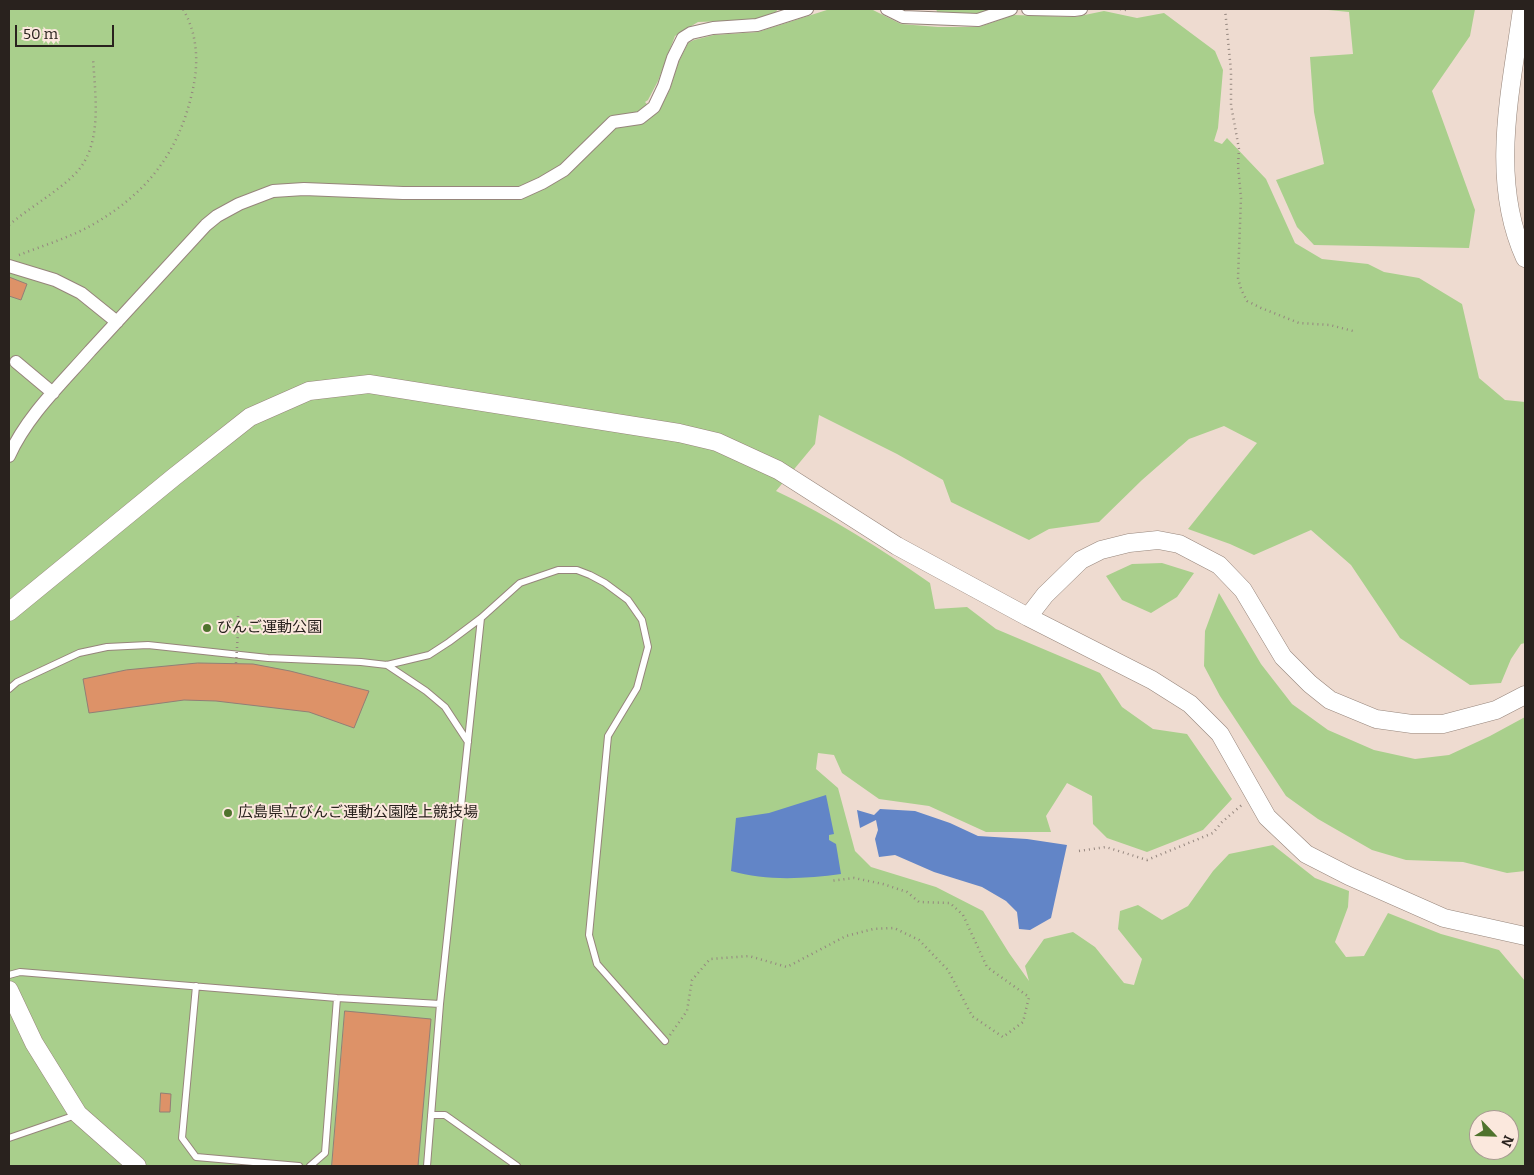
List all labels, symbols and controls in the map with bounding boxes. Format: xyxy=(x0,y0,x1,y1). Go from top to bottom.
scale bar xyxy=(18,15,116,47)
text: 50 m xyxy=(23,25,58,43)
place label: びんご運動公園 xyxy=(217,619,322,637)
marker: びんご運動公園 xyxy=(201,622,213,634)
place label: 広島県立びんご運動公園陸上競技場 xyxy=(238,804,478,822)
marker: 広島県立びんご運動公園陸上競技場 xyxy=(222,807,234,819)
north arrow xyxy=(1469,1110,1519,1160)
text: N xyxy=(1497,1133,1517,1149)

